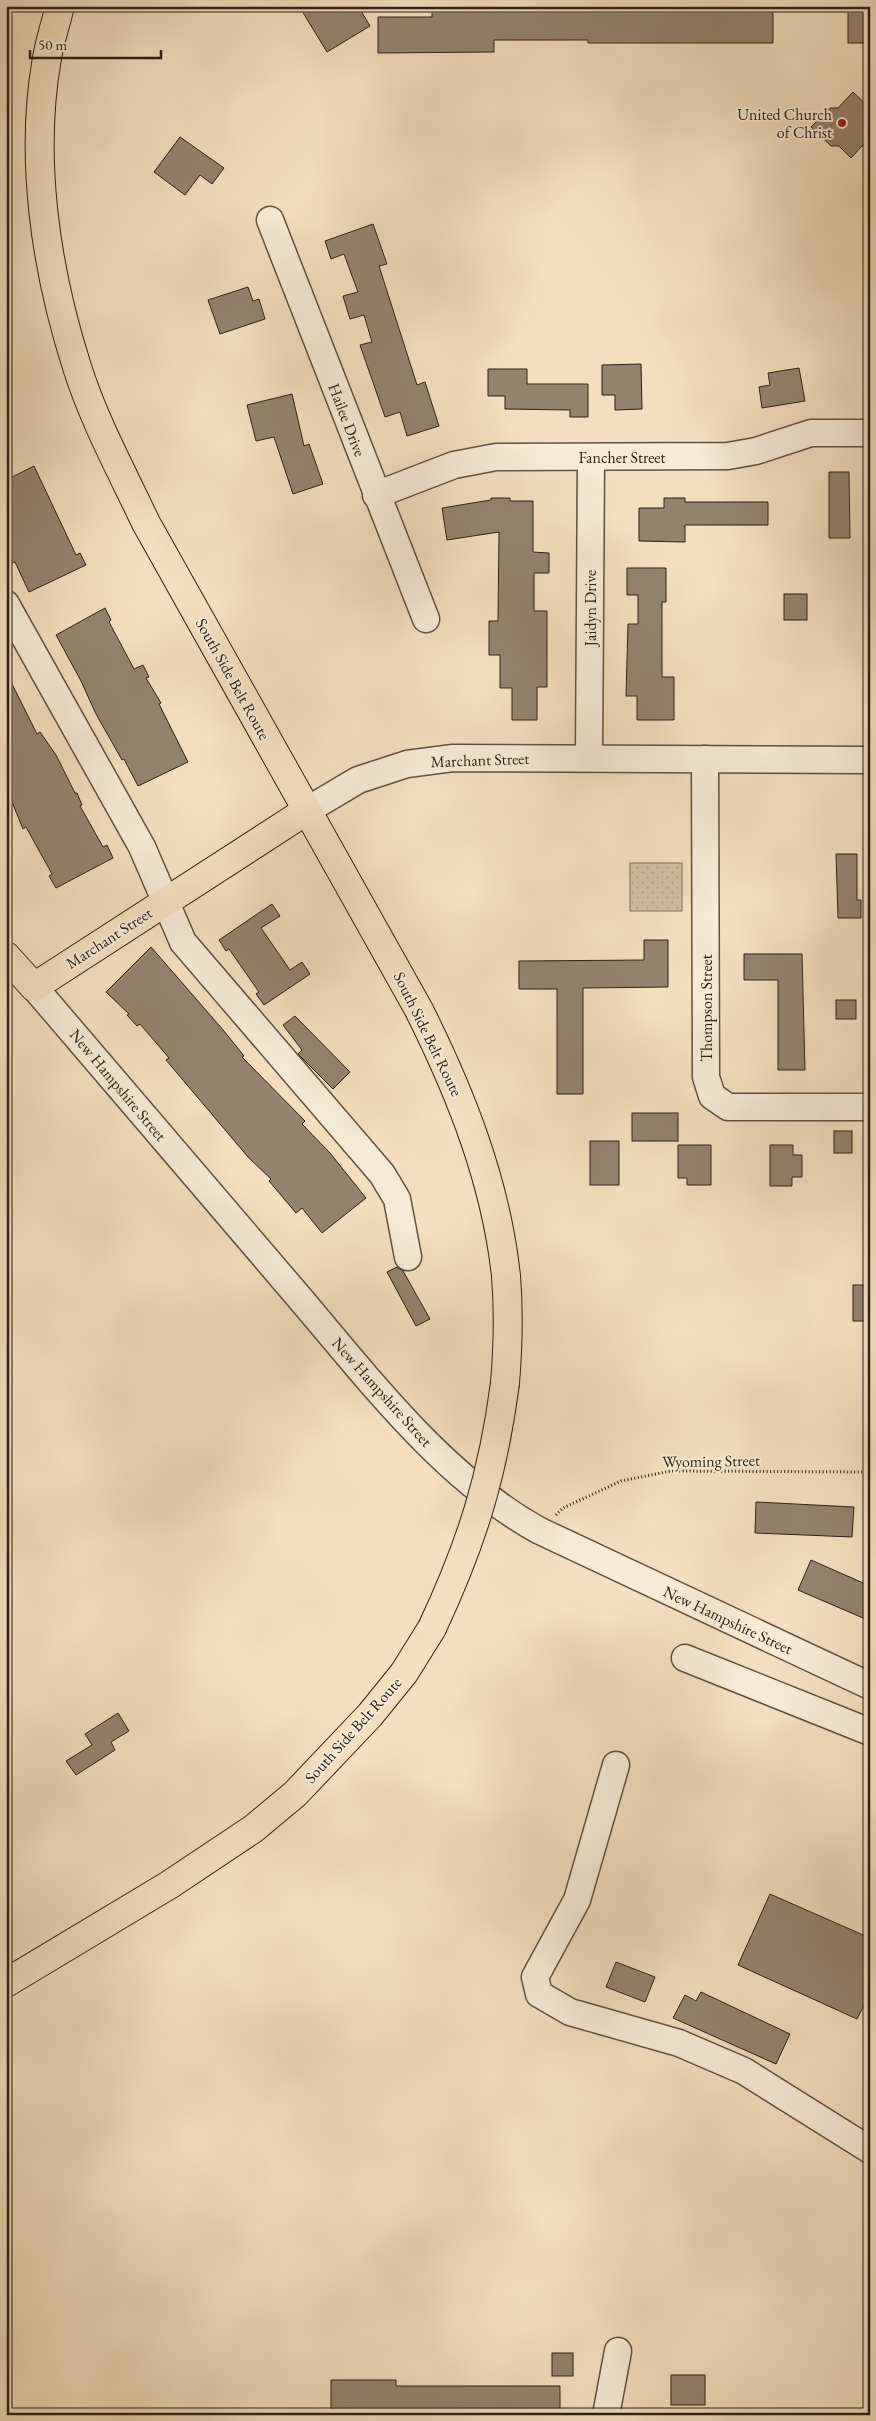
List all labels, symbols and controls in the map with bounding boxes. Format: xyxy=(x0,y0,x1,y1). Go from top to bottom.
scale bar xyxy=(30,28,161,60)
text: 50 m xyxy=(38,35,67,54)
place label: United Church of Christ xyxy=(737,104,832,143)
marker: United Church of Christ xyxy=(836,117,848,129)
street label: Hailee Drive xyxy=(323,380,371,460)
street label: Fancher Street xyxy=(578,447,666,468)
street label: Jaidyn Drive xyxy=(580,570,601,648)
street label: South Side Belt Route xyxy=(191,614,275,744)
street label: Marchant Street xyxy=(430,748,530,772)
street label: Marchant Street xyxy=(62,902,156,974)
street label: Thompson Street xyxy=(696,954,717,1062)
street label: South Side Belt Route xyxy=(389,968,467,1100)
street label: New Hampshire Street xyxy=(65,1024,171,1146)
street label: New Hampshire Street xyxy=(327,1333,437,1451)
street label: Wyoming Street xyxy=(662,1450,760,1472)
street label: New Hampshire Street xyxy=(660,1581,796,1659)
street label: South Side Belt Route xyxy=(300,1672,406,1788)

